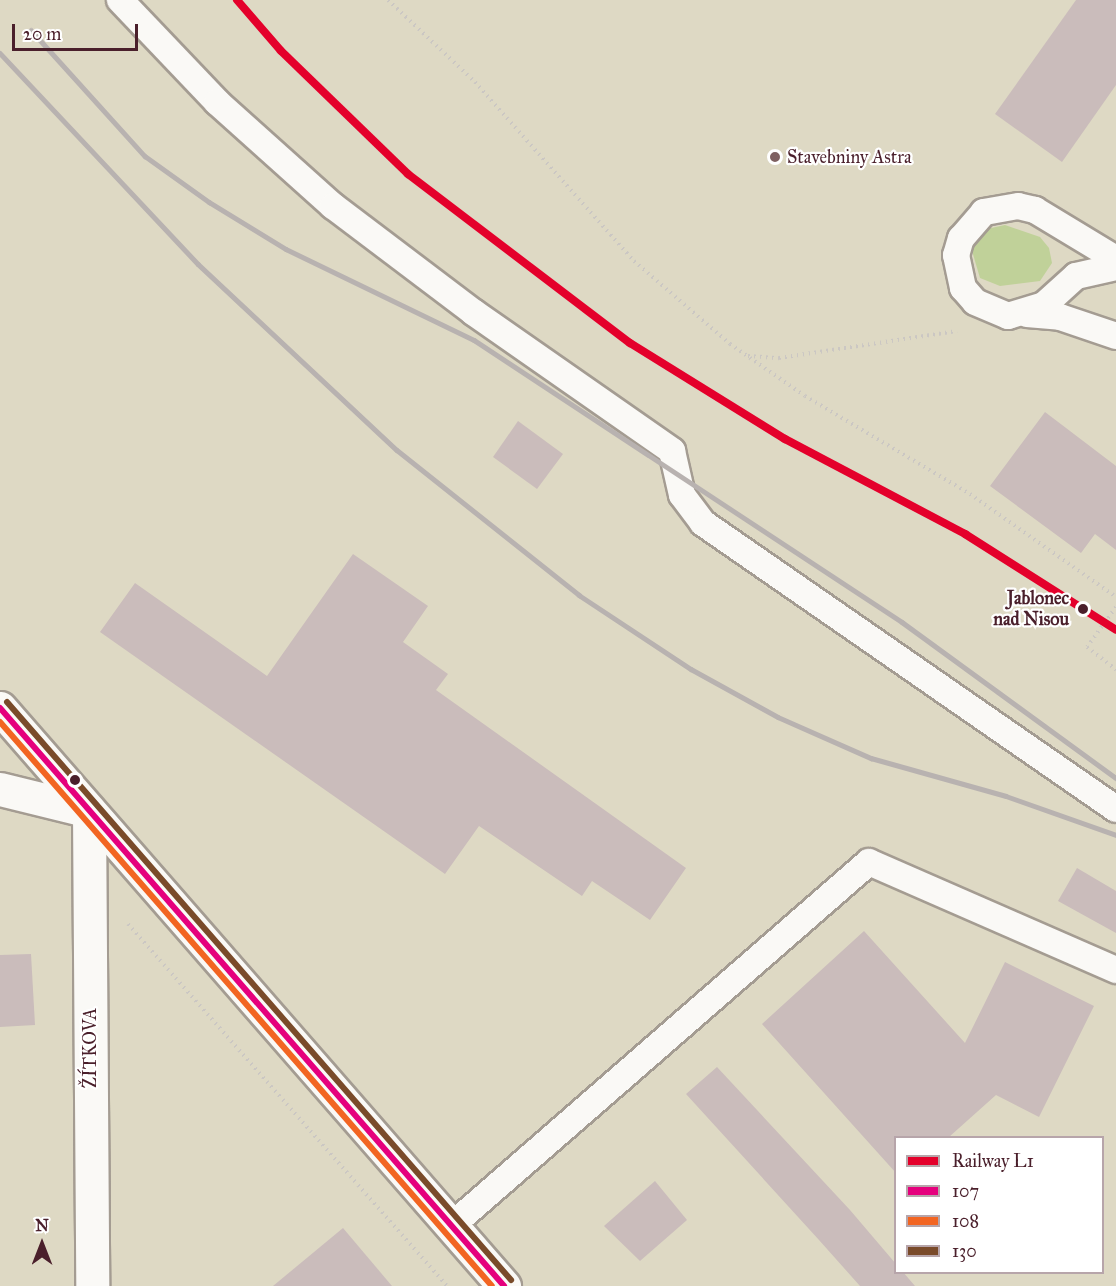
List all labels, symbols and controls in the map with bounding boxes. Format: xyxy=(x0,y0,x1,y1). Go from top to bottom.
scale bar xyxy=(15,12,141,50)
text: 20 m xyxy=(23,23,61,45)
place label: Stavebniny Astra xyxy=(787,146,912,168)
marker: Stavebniny Astra xyxy=(768,150,782,164)
place label: Jablonec nad Nisou xyxy=(993,588,1069,630)
marker: Jablonec nad Nisou xyxy=(1074,600,1092,618)
unlabelled marker xyxy=(69,774,81,786)
street label: ŽÍTKOVA xyxy=(79,1008,101,1088)
legend xyxy=(894,1136,1104,1274)
text: Railway L1 xyxy=(952,1150,1034,1172)
text: 107 xyxy=(952,1180,979,1202)
text: 108 xyxy=(952,1210,979,1232)
north arrow xyxy=(12,1214,72,1274)
text: N xyxy=(35,1216,49,1235)
text: 130 xyxy=(952,1240,977,1262)

